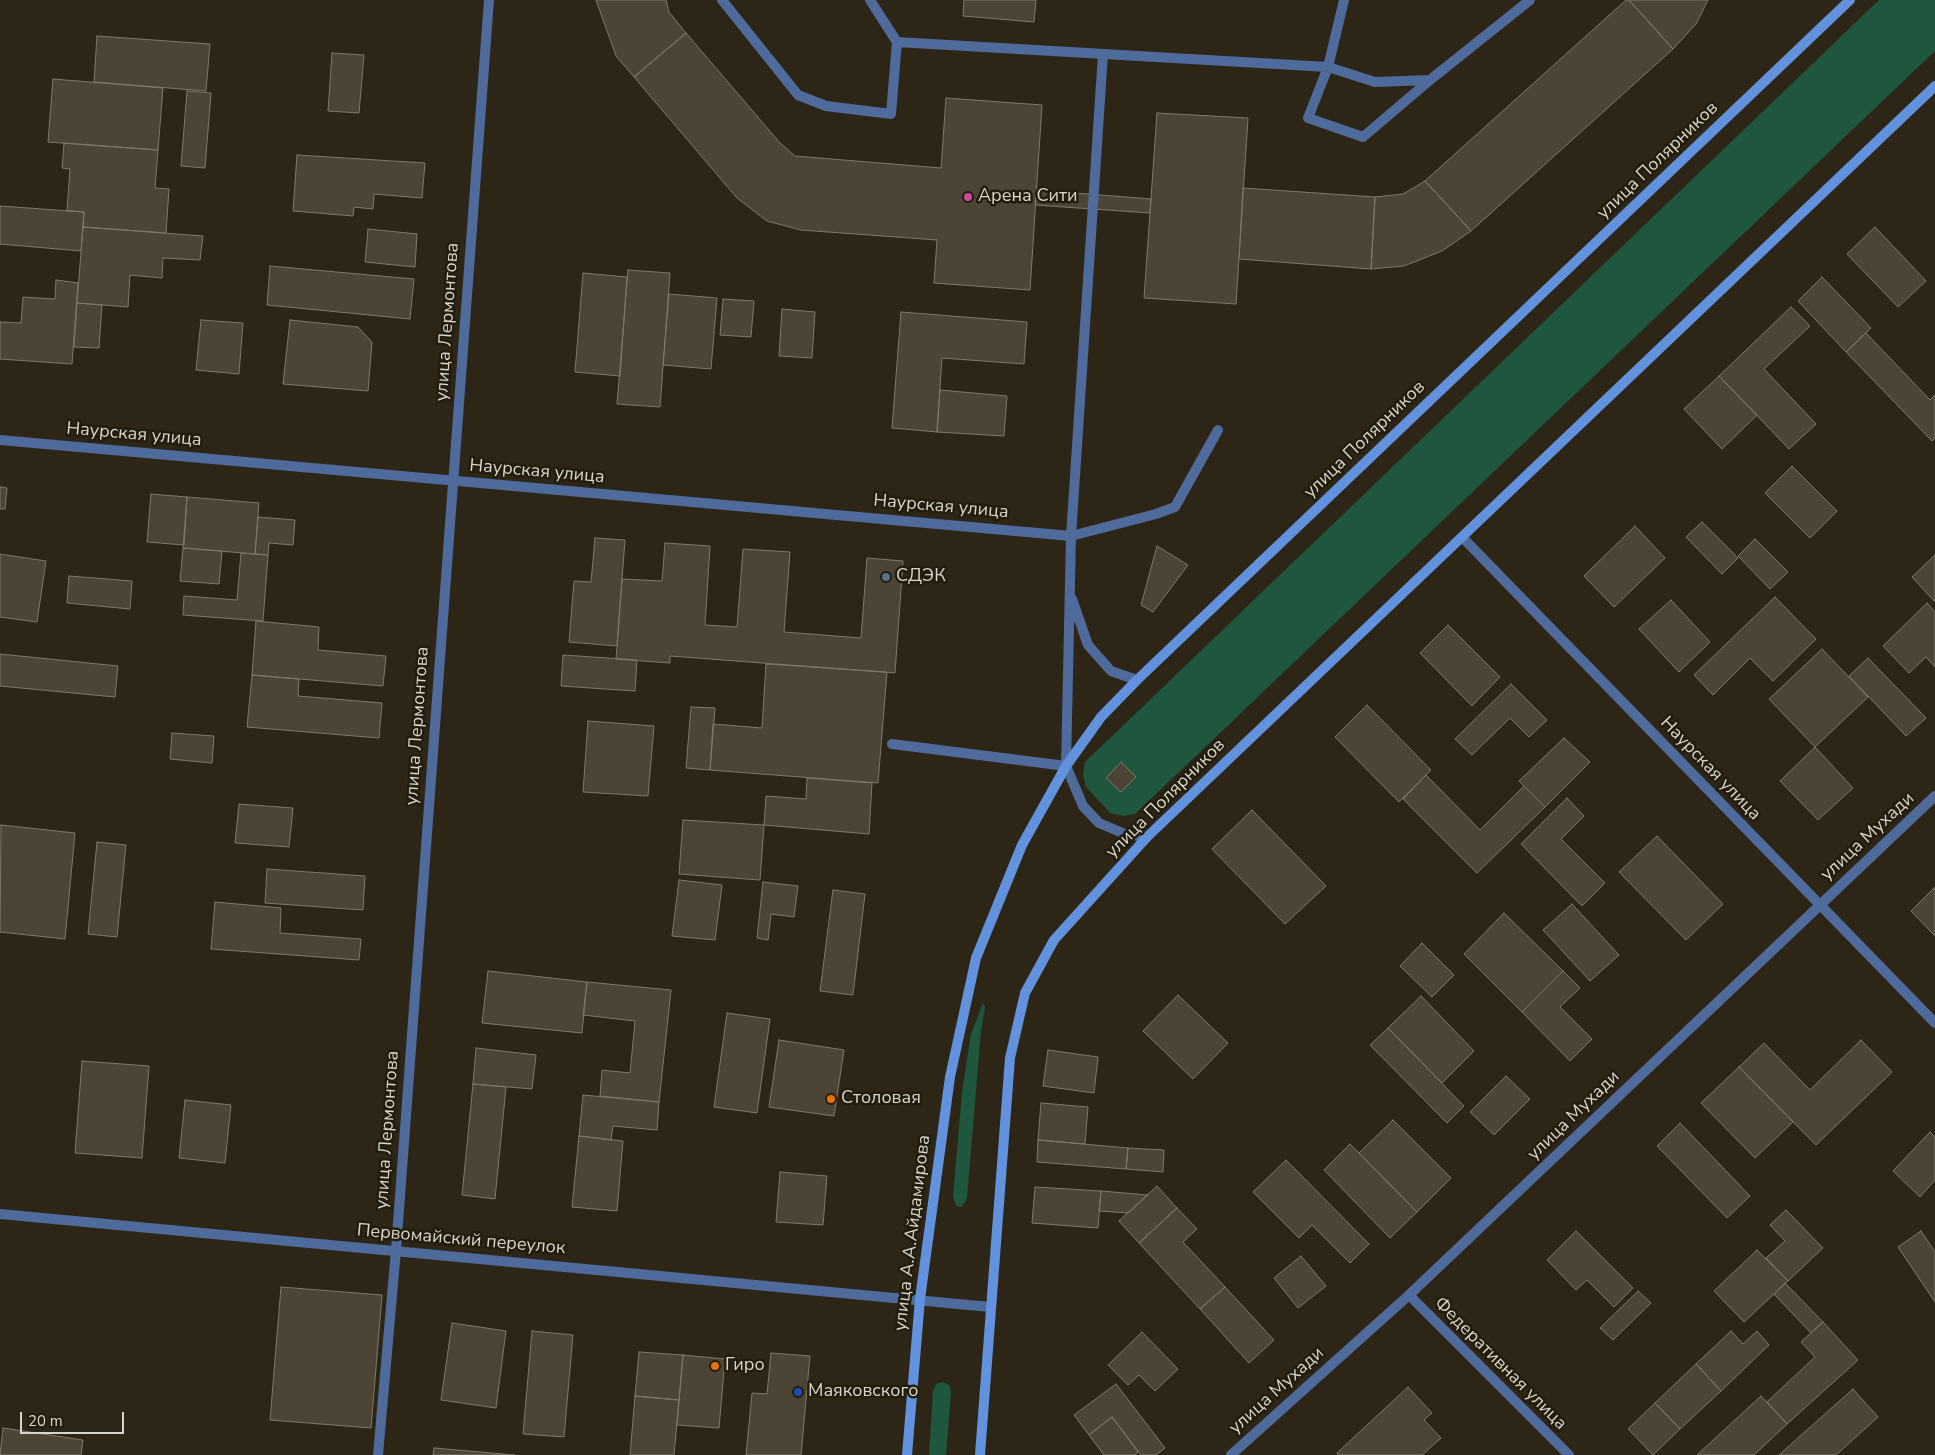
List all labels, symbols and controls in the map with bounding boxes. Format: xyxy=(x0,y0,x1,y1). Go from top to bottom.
street label: улица Полярников xyxy=(1593,98,1723,224)
place label: Арена Сити xyxy=(978,186,1078,208)
marker: Арена Сити xyxy=(962,191,974,203)
street label: улица Лермонтова xyxy=(432,242,464,402)
street label: улица Полярников xyxy=(1300,377,1430,503)
street label: Наурская улица xyxy=(65,418,203,452)
street label: Наурская улица xyxy=(468,455,606,489)
street label: Наурская улица xyxy=(872,490,1010,524)
place label: СДЭК xyxy=(896,566,946,588)
marker: СДЭК xyxy=(880,571,892,583)
street label: улица Лермонтова xyxy=(402,646,434,806)
street label: Наурская улица xyxy=(1655,713,1765,825)
street label: улица Полярников xyxy=(1102,735,1230,863)
street label: улица Мухади xyxy=(1817,788,1919,886)
street label: улица Лермонтова xyxy=(372,1050,404,1210)
street label: улица Мухади xyxy=(1523,1067,1625,1165)
place label: Столовая xyxy=(841,1088,921,1110)
marker: Столовая xyxy=(825,1093,837,1105)
street label: улица А.А.Айдамирова xyxy=(890,1134,936,1332)
street label: Первомайский переулок xyxy=(356,1220,566,1260)
street label: Федеративная улица xyxy=(1429,1293,1571,1435)
street label: улица Мухади xyxy=(1225,1343,1329,1439)
place label: Гиро xyxy=(725,1355,765,1377)
marker: Гиро xyxy=(709,1360,721,1372)
place label: Маяковского xyxy=(808,1381,918,1403)
marker: Маяковского xyxy=(792,1386,804,1398)
scale bar xyxy=(22,1402,126,1434)
text: 20 m xyxy=(28,1411,63,1431)

